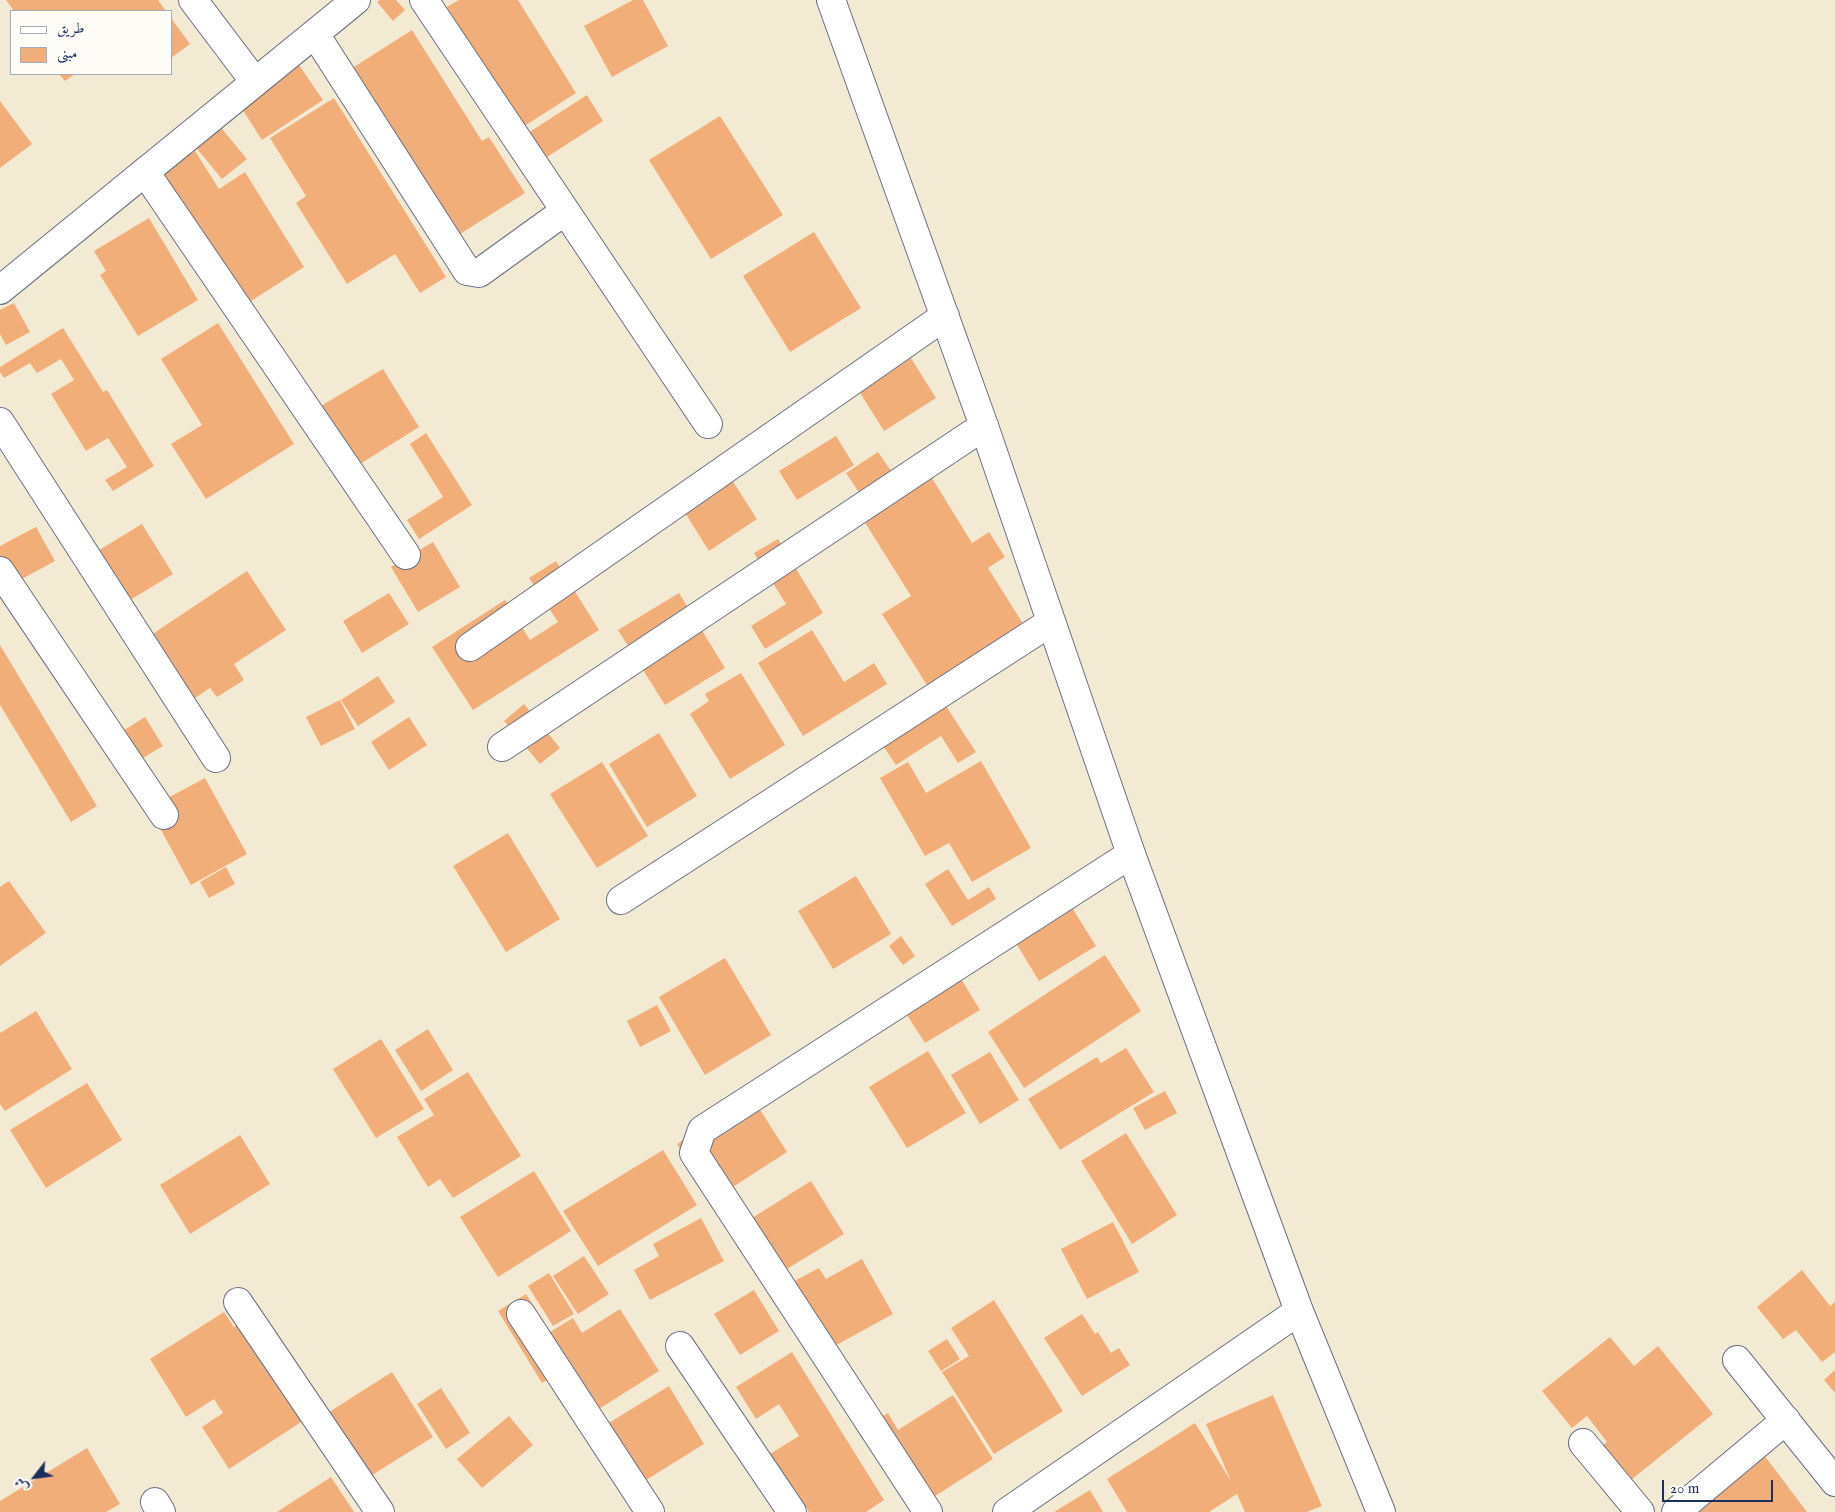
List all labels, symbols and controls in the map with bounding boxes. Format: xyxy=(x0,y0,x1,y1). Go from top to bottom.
legend xyxy=(10,10,172,75)
text: طريق xyxy=(57,19,84,38)
text: مبنى xyxy=(57,44,77,63)
north arrow xyxy=(10,1452,60,1502)
scale bar xyxy=(1665,1470,1776,1502)
text: ش xyxy=(11,1474,33,1495)
text: 20 m xyxy=(1670,1479,1699,1498)

